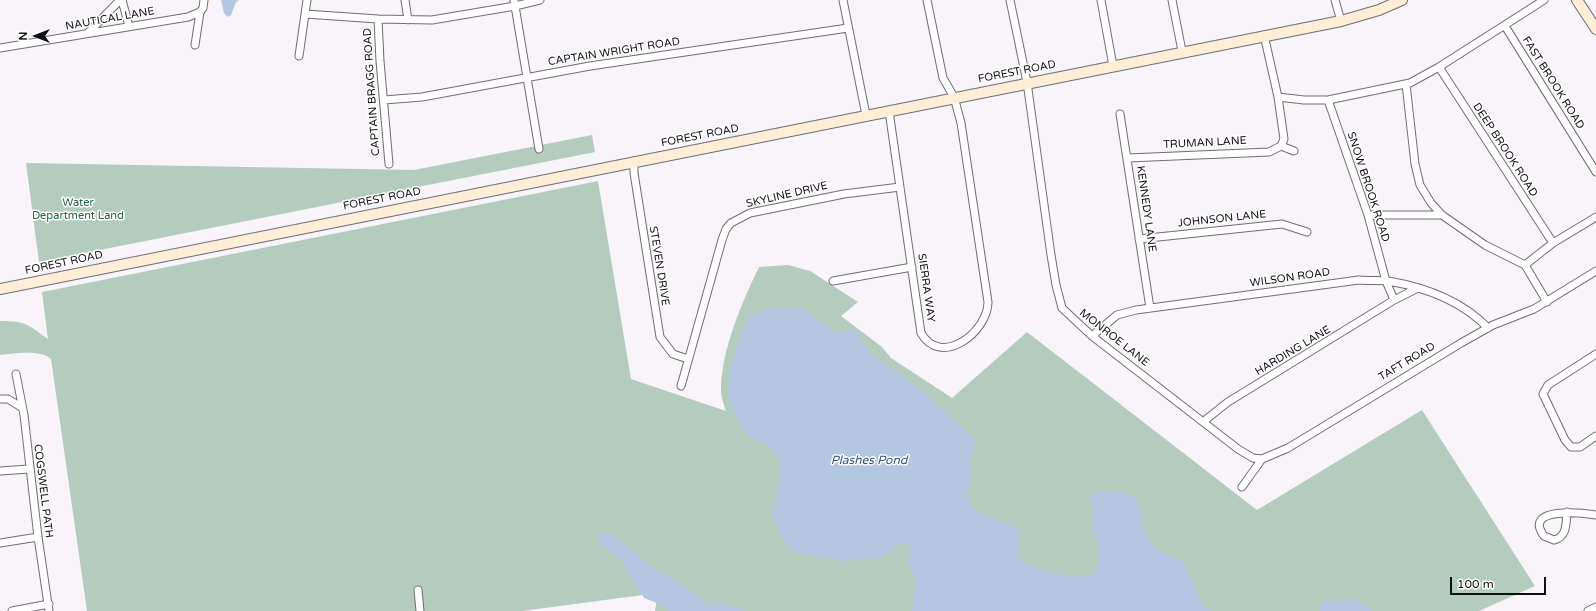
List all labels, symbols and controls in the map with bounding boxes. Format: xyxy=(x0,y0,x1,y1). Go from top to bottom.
street label: NAUTICAL LANE xyxy=(64,5,156,33)
north arrow xyxy=(16,16,56,56)
street label: CAPTAIN BRAGG ROAD xyxy=(361,28,383,156)
text: N xyxy=(17,32,30,40)
street label: FAST BROOK ROAD xyxy=(1519,34,1587,132)
street label: CAPTAIN WRIGHT ROAD xyxy=(547,35,681,69)
street label: FOREST ROAD xyxy=(977,58,1057,86)
street label: DEEP BROOK ROAD xyxy=(1470,101,1540,199)
street label: FOREST ROAD xyxy=(660,122,740,150)
street label: SNOW BROOK ROAD xyxy=(1344,130,1392,244)
street label: TRUMAN LANE xyxy=(1163,134,1247,152)
street label: KENNEDY LANE xyxy=(1133,165,1159,253)
street label: SKYLINE DRIVE xyxy=(745,179,829,211)
street label: FOREST ROAD xyxy=(342,185,422,213)
park label: Water Department Land xyxy=(32,196,124,222)
street label: JOHNSON LANE xyxy=(1177,208,1267,230)
street label: STEVEN DRIVE xyxy=(646,225,672,307)
street label: FOREST ROAD xyxy=(24,248,104,278)
street label: SIERRA WAY xyxy=(915,253,937,323)
street label: WILSON ROAD xyxy=(1249,266,1331,290)
street label: MONROE LANE xyxy=(1076,307,1152,369)
street label: HARDING LANE xyxy=(1253,323,1333,379)
street label: TAFT ROAD xyxy=(1376,340,1438,384)
street label: COGSWELL PATH xyxy=(31,443,55,539)
water label: Plashes Pond xyxy=(831,454,907,468)
scale bar xyxy=(1452,569,1548,595)
text: 100 m xyxy=(1457,577,1494,591)

